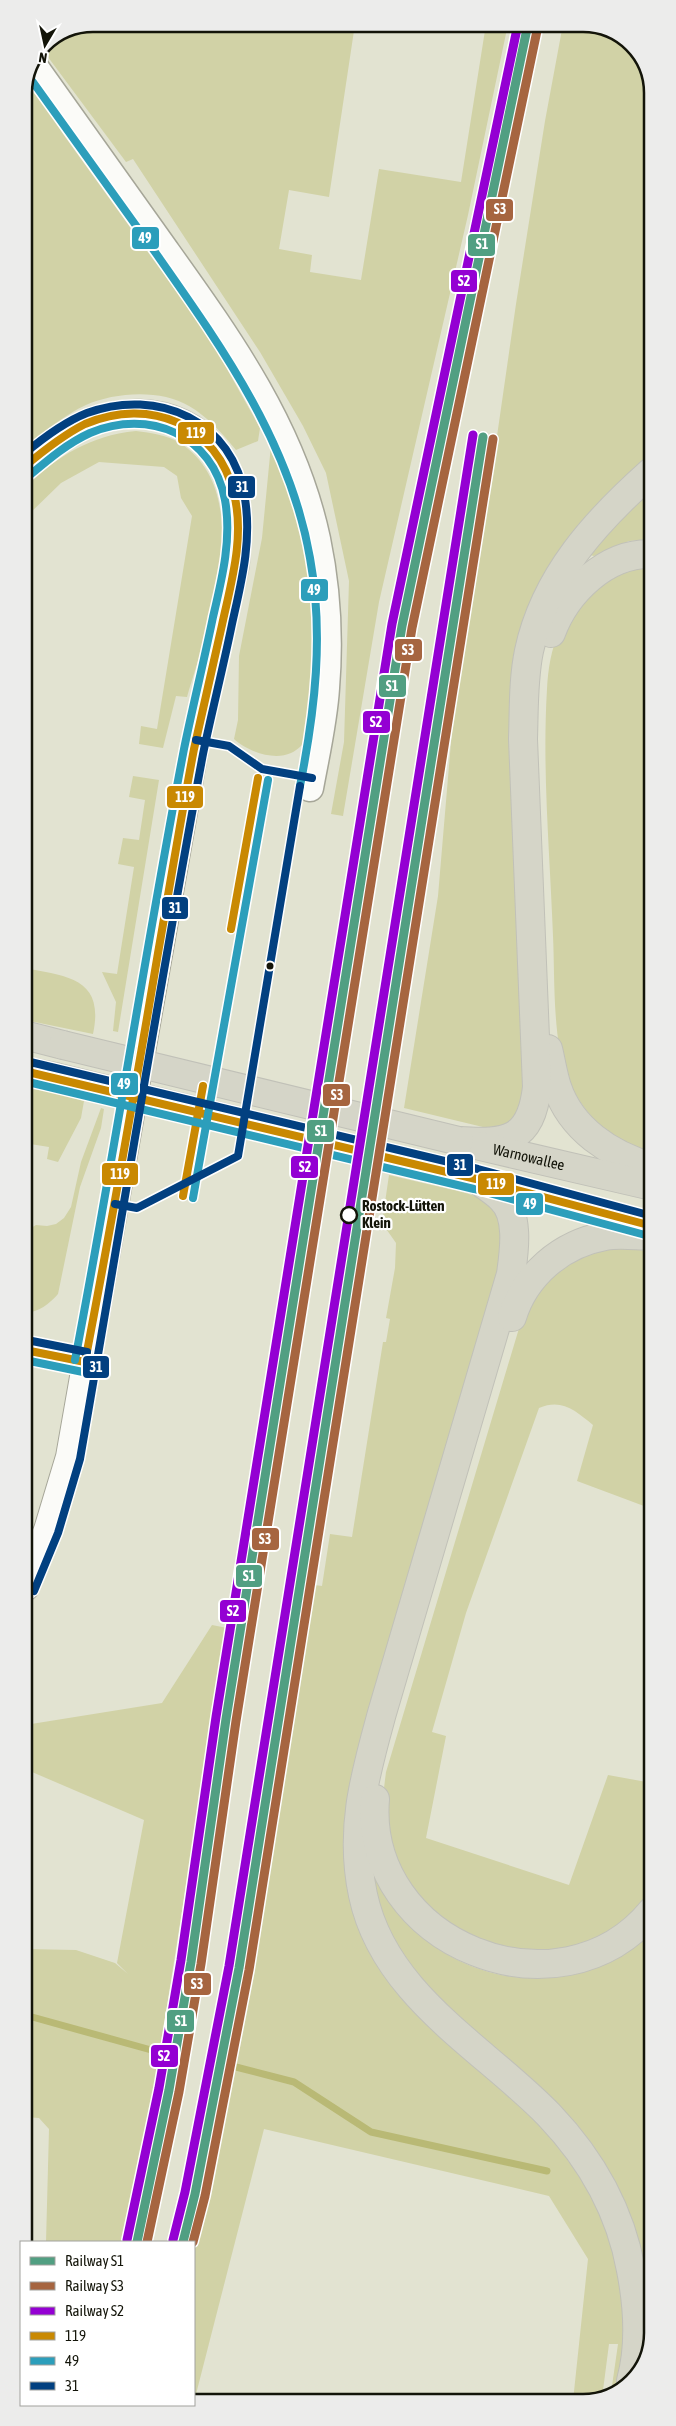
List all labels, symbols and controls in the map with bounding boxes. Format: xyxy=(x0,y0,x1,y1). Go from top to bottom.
north arrow xyxy=(20,20,70,70)
text: N xyxy=(38,49,48,66)
line badge: S3 xyxy=(485,198,514,222)
text: S3 xyxy=(494,201,506,217)
line badge: 49 xyxy=(131,226,160,250)
text: 49 xyxy=(137,230,152,246)
line badge: S1 xyxy=(467,233,496,257)
text: S1 xyxy=(476,236,489,252)
line badge: S2 xyxy=(450,269,478,293)
text: S2 xyxy=(458,273,471,289)
line badge: 119 xyxy=(177,421,215,445)
text: 119 xyxy=(186,425,206,441)
line badge: 31 xyxy=(227,475,256,499)
text: 31 xyxy=(235,479,249,495)
line badge: 49 xyxy=(300,578,329,602)
text: 49 xyxy=(306,582,321,598)
line badge: S3 xyxy=(394,638,423,662)
text: S3 xyxy=(402,642,414,658)
line badge: S1 xyxy=(378,674,407,698)
text: S1 xyxy=(386,678,399,694)
line badge: S2 xyxy=(362,710,391,734)
text: S2 xyxy=(370,714,383,730)
line badge: 119 xyxy=(166,785,204,809)
text: 119 xyxy=(175,789,195,805)
line badge: 31 xyxy=(161,896,189,920)
text: 31 xyxy=(168,900,182,916)
unlabelled marker xyxy=(265,961,275,971)
line badge: 49 xyxy=(110,1072,139,1096)
text: 49 xyxy=(116,1076,131,1092)
line badge: S3 xyxy=(322,1083,351,1107)
text: S3 xyxy=(331,1087,343,1103)
line badge: S1 xyxy=(306,1119,335,1143)
text: S1 xyxy=(315,1123,328,1139)
street label: Warnowallee xyxy=(491,1140,567,1173)
line badge: 31 xyxy=(446,1153,474,1177)
line badge: S2 xyxy=(290,1155,319,1179)
text: 31 xyxy=(453,1157,467,1173)
text: S2 xyxy=(299,1159,312,1175)
line badge: 119 xyxy=(101,1162,139,1186)
text: 119 xyxy=(110,1166,130,1182)
line badge: 119 xyxy=(477,1172,515,1196)
text: 119 xyxy=(486,1176,506,1192)
line badge: 49 xyxy=(515,1192,544,1216)
text: 49 xyxy=(522,1196,537,1212)
place label: Rostock-Lütten Klein xyxy=(362,1197,445,1231)
marker: Rostock-Lütten Klein xyxy=(340,1206,358,1224)
line badge: 31 xyxy=(82,1355,110,1379)
text: 31 xyxy=(89,1359,103,1375)
line badge: S3 xyxy=(251,1527,280,1551)
text: S3 xyxy=(259,1531,271,1547)
line badge: S1 xyxy=(235,1564,263,1588)
text: S1 xyxy=(243,1568,256,1584)
line badge: S2 xyxy=(219,1599,247,1623)
text: S2 xyxy=(227,1603,240,1619)
line badge: S3 xyxy=(183,1972,212,1996)
text: S3 xyxy=(191,1976,203,1992)
line badge: S1 xyxy=(166,2009,195,2033)
text: S1 xyxy=(175,2013,188,2029)
line badge: S2 xyxy=(150,2044,179,2068)
text: S2 xyxy=(158,2048,171,2064)
legend xyxy=(20,2241,195,2406)
text: Railway S1 xyxy=(65,2252,124,2269)
text: Railway S3 xyxy=(65,2277,124,2294)
text: Railway S2 xyxy=(65,2302,124,2319)
text: 119 xyxy=(65,2327,86,2344)
text: 49 xyxy=(65,2352,79,2369)
text: 31 xyxy=(65,2377,79,2394)

